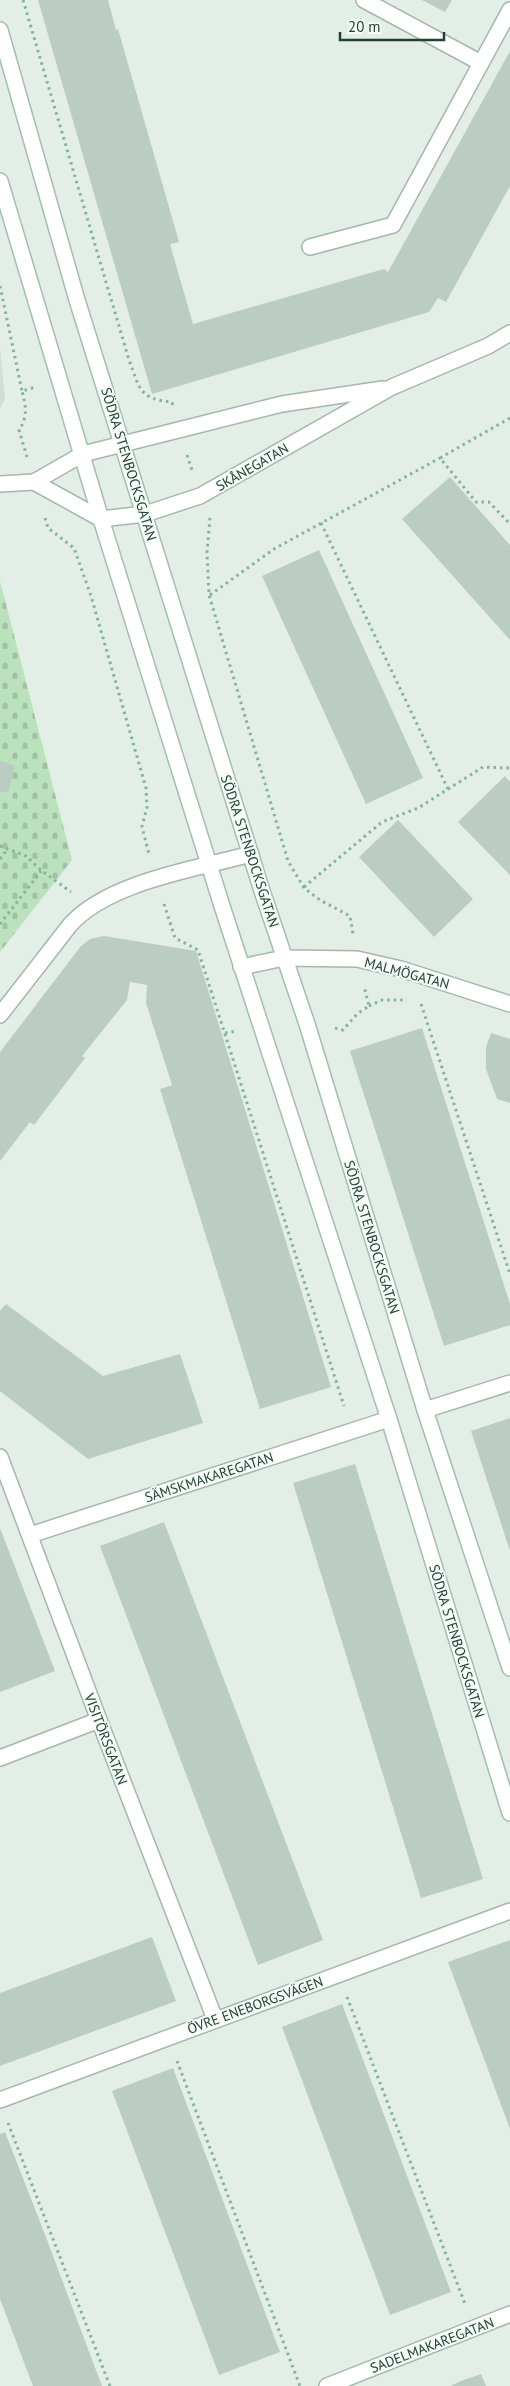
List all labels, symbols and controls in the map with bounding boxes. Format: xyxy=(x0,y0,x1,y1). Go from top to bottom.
scale bar xyxy=(340,10,444,42)
text: 20 m xyxy=(348,17,381,36)
street label: SÖDRA STENBOCKSGATAN xyxy=(97,385,161,543)
street label: SKÅNEGATAN xyxy=(212,439,292,495)
street label: SÖDRA STENBOCKSGATAN xyxy=(217,772,283,930)
street label: MALMÖGATAN xyxy=(362,953,452,993)
street label: SÖDRA STENBOCKSGATAN xyxy=(340,1158,404,1316)
street label: SÄMSKMAKAREGATAN xyxy=(142,1448,276,1506)
street label: SÖDRA STENBOCKSGATAN xyxy=(425,1562,489,1720)
street label: VISITÖRSGATAN xyxy=(80,1690,132,1787)
street label: ÖVRE ENEBORGSVÄGEN xyxy=(185,1972,325,2038)
street label: SADELMAKAREGATAN xyxy=(368,2313,496,2377)

